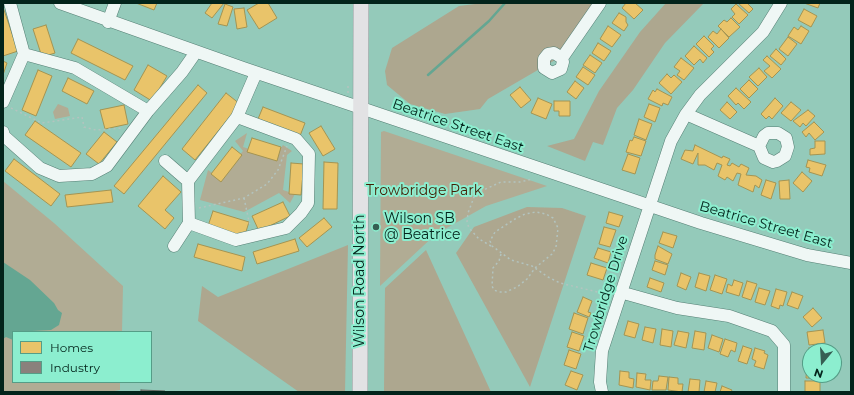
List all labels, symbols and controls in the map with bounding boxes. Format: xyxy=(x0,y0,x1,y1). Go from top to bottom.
street label: Beatrice Street East xyxy=(390,96,526,156)
park label: Trowbridge Park xyxy=(366,183,482,199)
street label: Beatrice Street East xyxy=(697,198,835,252)
place label: Wilson SB @ Beatrice xyxy=(384,211,460,244)
street label: Wilson Road North xyxy=(352,215,368,347)
marker: Wilson SB @ Beatrice xyxy=(371,222,381,232)
street label: Trowbridge Drive xyxy=(580,234,632,354)
legend xyxy=(12,331,152,383)
text: Homes xyxy=(50,340,93,355)
north arrow xyxy=(802,343,842,383)
text: Industry xyxy=(50,360,100,375)
text: N xyxy=(812,365,825,381)

